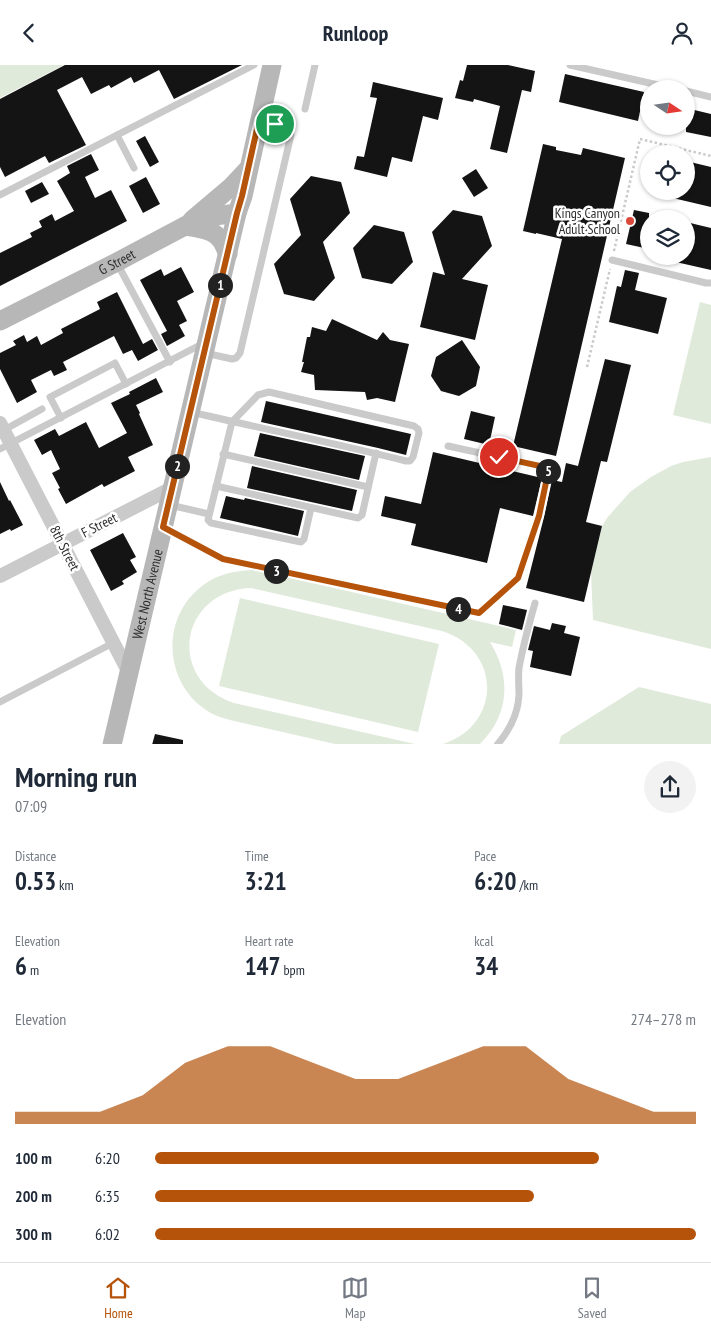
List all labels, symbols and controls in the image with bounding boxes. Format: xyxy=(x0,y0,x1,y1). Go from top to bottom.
icon: back xyxy=(15,19,43,47)
text: Runloop xyxy=(323,19,388,47)
icon: person xyxy=(668,19,696,47)
north arrow xyxy=(640,80,695,135)
map controls xyxy=(640,80,695,265)
pin xyxy=(254,103,296,145)
icon: arrive xyxy=(261,110,289,138)
button: locate xyxy=(640,145,695,200)
place label: Kings Canyon Adult School xyxy=(555,204,621,238)
button: layers xyxy=(640,210,695,265)
marker: Kings Canyon Adult School xyxy=(624,215,636,227)
street label: G Street xyxy=(96,245,138,279)
pin: 1 xyxy=(208,273,232,297)
text: 1 xyxy=(217,276,224,294)
pin xyxy=(478,436,520,478)
icon: check xyxy=(485,443,513,471)
pin: 2 xyxy=(164,453,190,479)
text: 2 xyxy=(174,457,181,475)
pin: 5 xyxy=(536,459,560,483)
text: 5 xyxy=(545,462,552,480)
street label: F Street xyxy=(78,508,120,542)
street label: 8th Street xyxy=(46,522,84,574)
street label: West North Avenue xyxy=(128,547,167,641)
pin: 3 xyxy=(264,559,288,583)
text: 3 xyxy=(273,562,280,580)
pin: 4 xyxy=(446,597,470,621)
text: 4 xyxy=(455,600,462,618)
text: Morning run xyxy=(15,758,137,795)
button: share xyxy=(644,761,696,813)
text: 07:09 xyxy=(15,796,47,816)
text: Distance xyxy=(15,847,56,865)
text: Time xyxy=(245,847,269,865)
text: Pace xyxy=(474,847,496,865)
text: 0.53 xyxy=(15,865,56,897)
text: 3:21 xyxy=(245,865,287,897)
text: 6:20 xyxy=(474,865,516,897)
text: km xyxy=(56,876,74,894)
text: /km xyxy=(516,876,538,894)
text: Elevation xyxy=(15,932,60,950)
text: Heart rate xyxy=(245,932,294,950)
text: kcal xyxy=(474,932,493,950)
text: 6 xyxy=(15,950,27,982)
text: 147 xyxy=(245,950,281,982)
text: 34 xyxy=(474,950,498,982)
text: m xyxy=(27,961,39,979)
text: bpm xyxy=(281,961,305,979)
text: Elevation xyxy=(15,1009,66,1029)
text: 274–278 m xyxy=(631,1009,696,1029)
text: 100 m xyxy=(15,1148,52,1168)
text: 6:20 xyxy=(95,1148,120,1168)
text: 200 m xyxy=(15,1186,52,1206)
text: 6:35 xyxy=(95,1186,120,1206)
text: 300 m xyxy=(15,1224,52,1244)
text: 6:02 xyxy=(95,1224,120,1244)
tab: Home xyxy=(104,1274,133,1322)
tab: Map xyxy=(341,1274,369,1322)
tab: Saved xyxy=(578,1274,607,1322)

